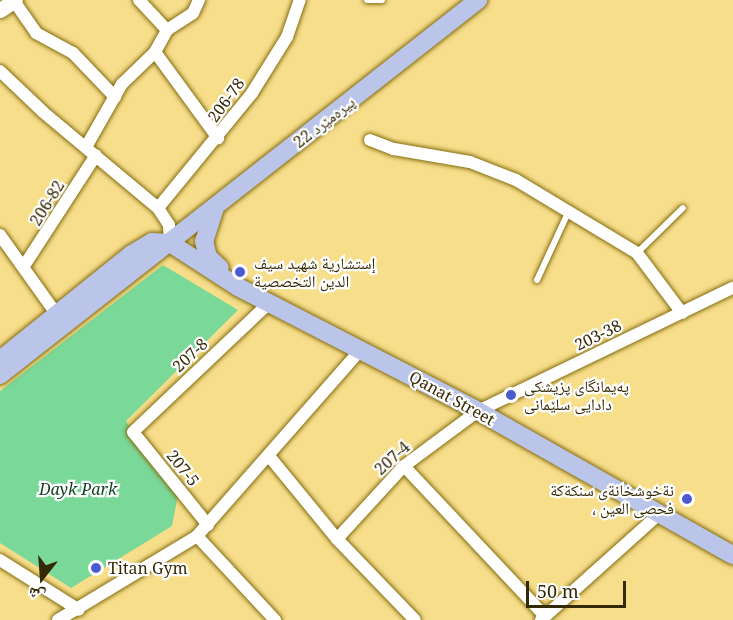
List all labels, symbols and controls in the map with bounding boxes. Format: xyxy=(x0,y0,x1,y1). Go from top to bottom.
street label: 206-78 xyxy=(204,74,248,126)
street label: 22 پیرەمێرد xyxy=(290,92,358,152)
street label: 206-82 xyxy=(26,177,68,229)
place label: ٳستشارية شهيد سیف الدين التخصصية xyxy=(254,253,375,291)
marker: ٳستشارية شهيد سیف الدين التخصصية xyxy=(231,263,249,281)
street label: 203-38 xyxy=(571,315,625,355)
street label: 207-8 xyxy=(169,334,211,376)
street label: Qanat Street xyxy=(406,367,498,429)
place label: پەیمانگای پزیشکی دادایی سلێمانی xyxy=(524,376,629,414)
marker: پەیمانگای پزیشکی دادایی سلێمانی xyxy=(502,386,520,404)
street label: 207-4 xyxy=(370,437,414,479)
street label: 207-5 xyxy=(163,446,203,490)
park label: Dayk Park xyxy=(39,479,117,499)
place label: نةخوشخانةى سنكةكة ، فحصى العين xyxy=(550,480,674,518)
marker: نةخوشخانةى سنكةكة ، فحصى العين xyxy=(678,490,696,508)
north arrow xyxy=(12,548,72,608)
place label: Titan Gym xyxy=(108,558,188,578)
marker: Titan Gym xyxy=(89,561,103,575)
scale bar xyxy=(529,569,630,607)
text: 50 m xyxy=(537,579,579,603)
text: ش xyxy=(25,582,48,608)

